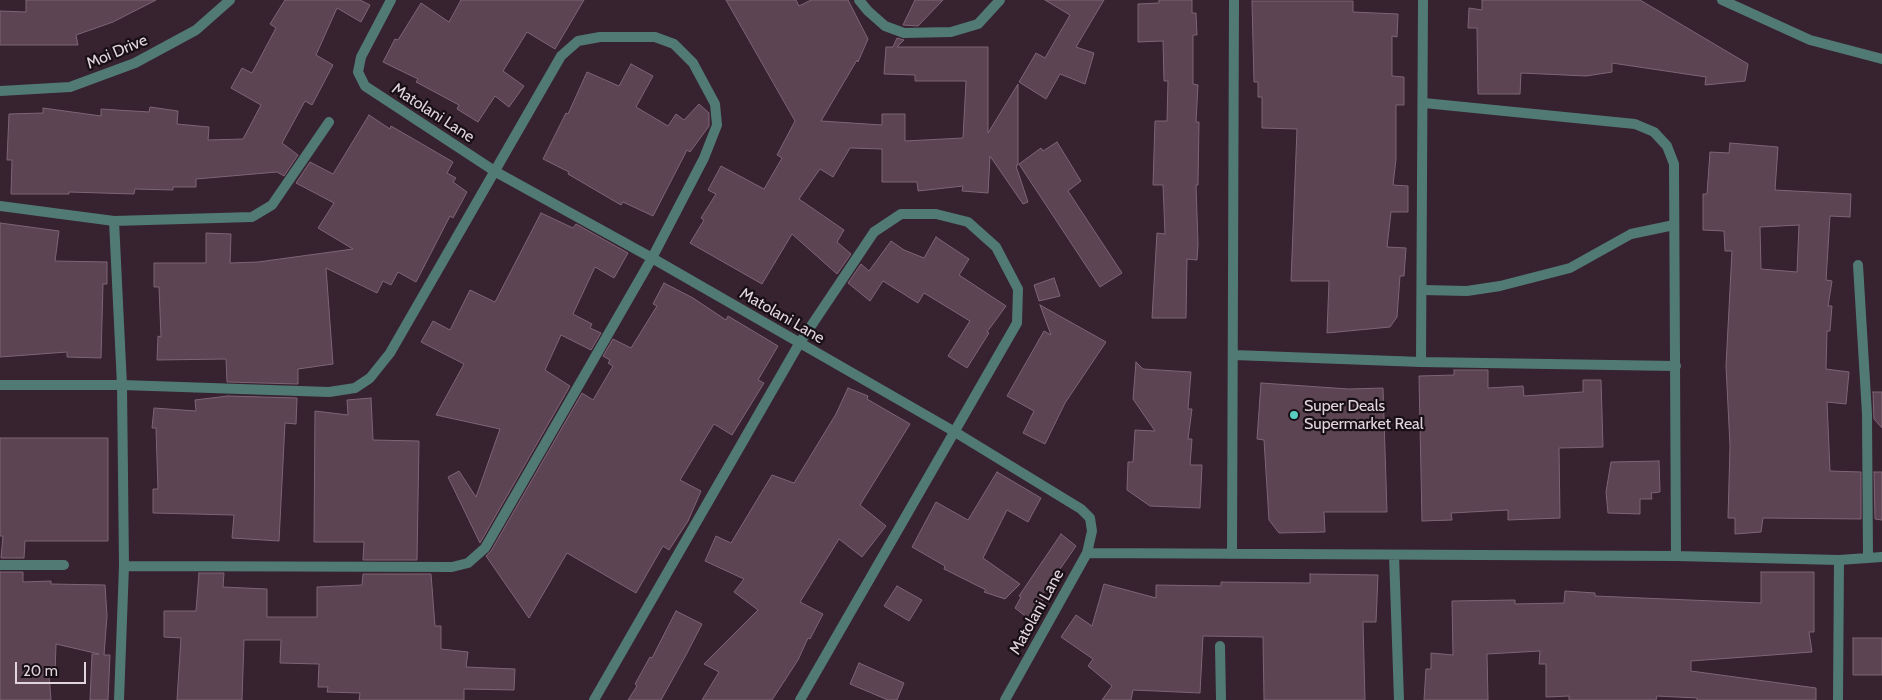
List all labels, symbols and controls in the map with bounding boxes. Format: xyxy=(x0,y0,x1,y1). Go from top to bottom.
street label: Moi Drive xyxy=(84,31,150,73)
street label: Matolani Lane xyxy=(388,79,478,147)
street label: Matolani Lane xyxy=(736,284,828,348)
place label: Super Deals Supermarket Real xyxy=(1304,396,1424,434)
marker: Super Deals Supermarket Real xyxy=(1288,409,1300,421)
street label: Matolani Lane xyxy=(1006,566,1068,658)
scale bar xyxy=(18,652,89,684)
text: 20 m xyxy=(23,662,58,680)

